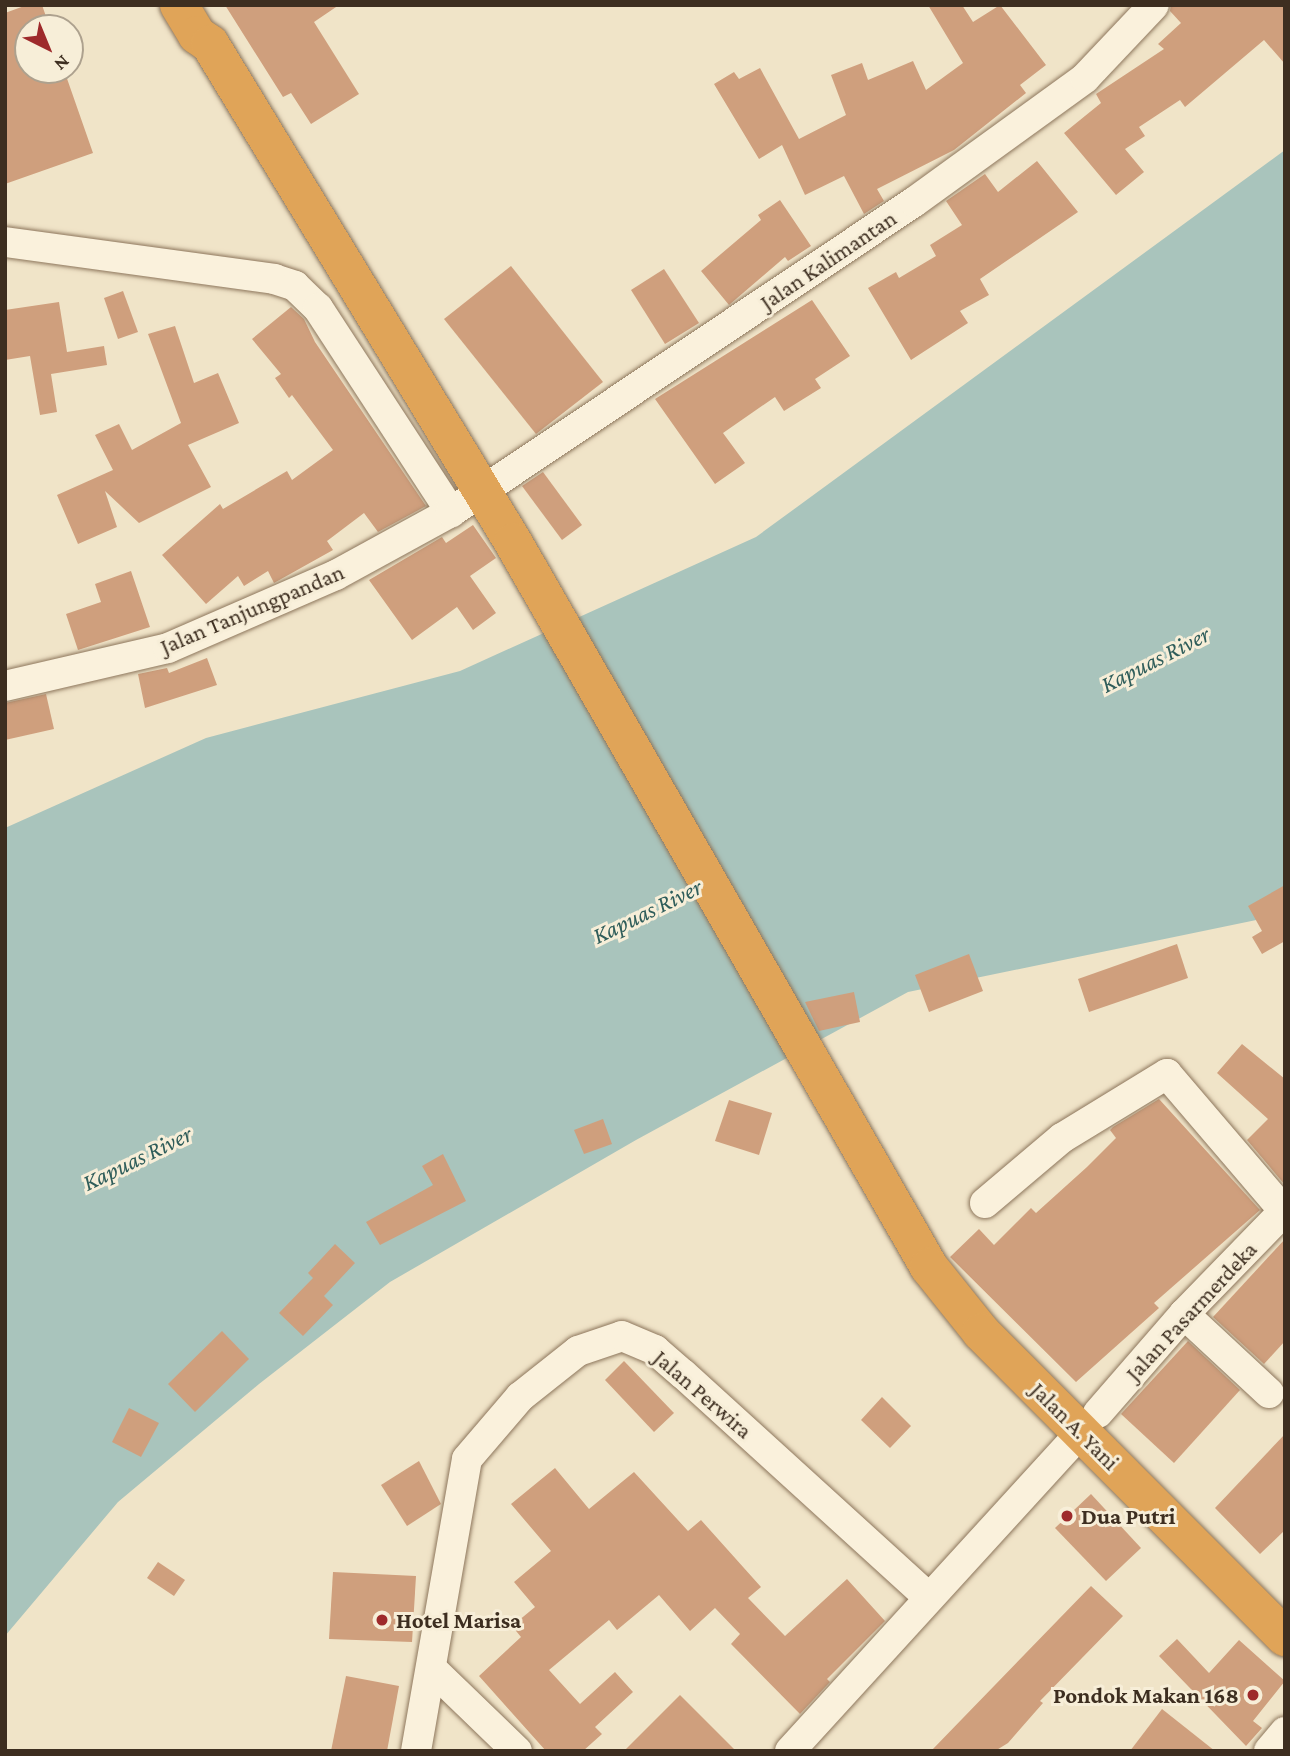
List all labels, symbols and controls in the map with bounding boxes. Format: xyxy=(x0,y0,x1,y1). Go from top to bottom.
north arrow xyxy=(14,14,84,84)
text: N xyxy=(50,51,74,75)
street label: Jalan Kalimantan xyxy=(755,204,901,316)
street label: Jalan Tanjungpandan xyxy=(156,558,348,660)
water label: Kapuas River xyxy=(1096,619,1214,699)
water label: Kapuas River xyxy=(587,872,707,950)
water label: Kapuas River xyxy=(77,1119,197,1197)
street label: Jalan Pasarmerdeka xyxy=(1119,1236,1263,1386)
street label: Jalan Perwira xyxy=(648,1344,758,1444)
street label: Jalan A. Yani xyxy=(1025,1376,1125,1476)
place label: Dua Putri xyxy=(1081,1502,1176,1530)
marker: Dua Putri xyxy=(1059,1508,1075,1524)
place label: Hotel Marisa xyxy=(396,1606,521,1634)
marker: Hotel Marisa xyxy=(374,1612,390,1628)
place label: Pondok Makan 168 xyxy=(1053,1681,1239,1709)
marker: Pondok Makan 168 xyxy=(1245,1687,1261,1703)

